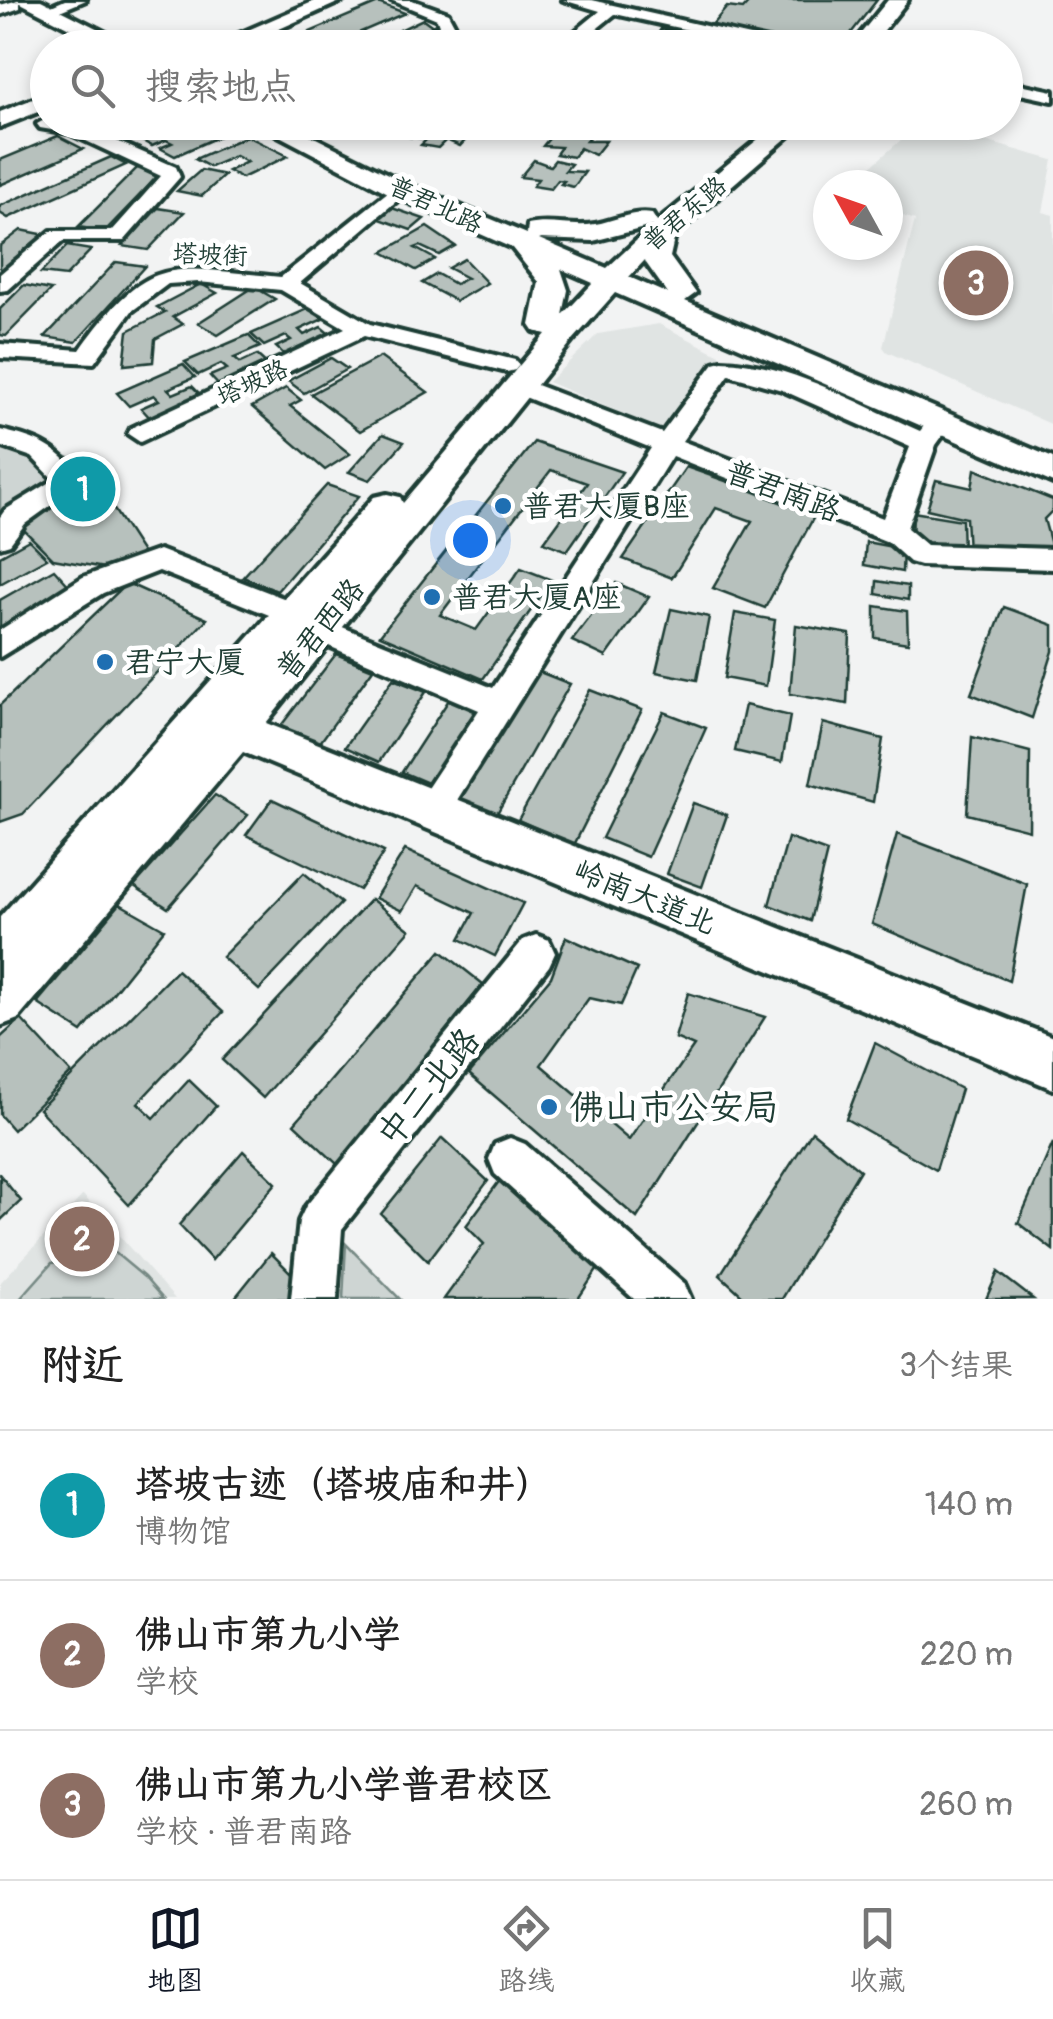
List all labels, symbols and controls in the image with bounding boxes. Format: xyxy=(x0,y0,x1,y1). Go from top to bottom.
search box xyxy=(30,30,1023,140)
icon: search xyxy=(65,58,120,113)
text: 搜索地点 xyxy=(145,63,297,111)
street label: 普君北路 xyxy=(383,170,487,241)
street label: 普君东路 xyxy=(637,170,733,258)
north arrow xyxy=(813,170,903,260)
street label: 塔坡街 xyxy=(172,239,248,272)
pin: 3 xyxy=(944,246,1008,320)
street label: 塔坡路 xyxy=(212,353,293,413)
pin: 1 xyxy=(51,452,116,526)
street label: 普君南路 xyxy=(720,453,845,530)
place label: 普君大厦B座 xyxy=(523,488,690,525)
marker: 普君大厦B座 xyxy=(492,495,514,517)
your location xyxy=(445,515,496,566)
street label: 普君西路 xyxy=(268,571,373,688)
place label: 普君大厦A座 xyxy=(452,579,621,616)
marker: 普君大厦A座 xyxy=(421,586,443,608)
place label: 君宁大厦 xyxy=(125,644,245,681)
marker: 君宁大厦 xyxy=(94,651,116,673)
street label: 岭南大道北 xyxy=(568,852,721,943)
street label: 中二北路 xyxy=(368,1019,490,1156)
place label: 佛山市公安局 xyxy=(569,1086,779,1130)
marker: 佛山市公安局 xyxy=(538,1096,560,1118)
pin: 2 xyxy=(49,1202,114,1276)
text: 附近 xyxy=(40,1340,124,1392)
text: 3个结果 xyxy=(899,1346,1013,1386)
text: 塔坡古迹（塔坡庙和井） xyxy=(135,1461,553,1509)
text: 1 xyxy=(66,1485,79,1525)
text: 140 m xyxy=(925,1485,1013,1525)
text: 博物馆 xyxy=(135,1512,231,1552)
text: 佛山市第九小学 xyxy=(135,1611,401,1659)
text: 2 xyxy=(64,1635,81,1675)
text: 220 m xyxy=(920,1635,1013,1675)
text: 学校 xyxy=(135,1662,199,1702)
text: 佛山市第九小学普君校区 xyxy=(135,1761,553,1809)
text: 3 xyxy=(64,1785,81,1825)
text: 260 m xyxy=(919,1785,1013,1825)
text: 学校 · 普君南路 xyxy=(135,1812,351,1852)
tab: 地图 xyxy=(147,1901,204,1999)
tab: 路线 xyxy=(498,1901,555,1999)
tab: 收藏 xyxy=(849,1901,906,1999)

